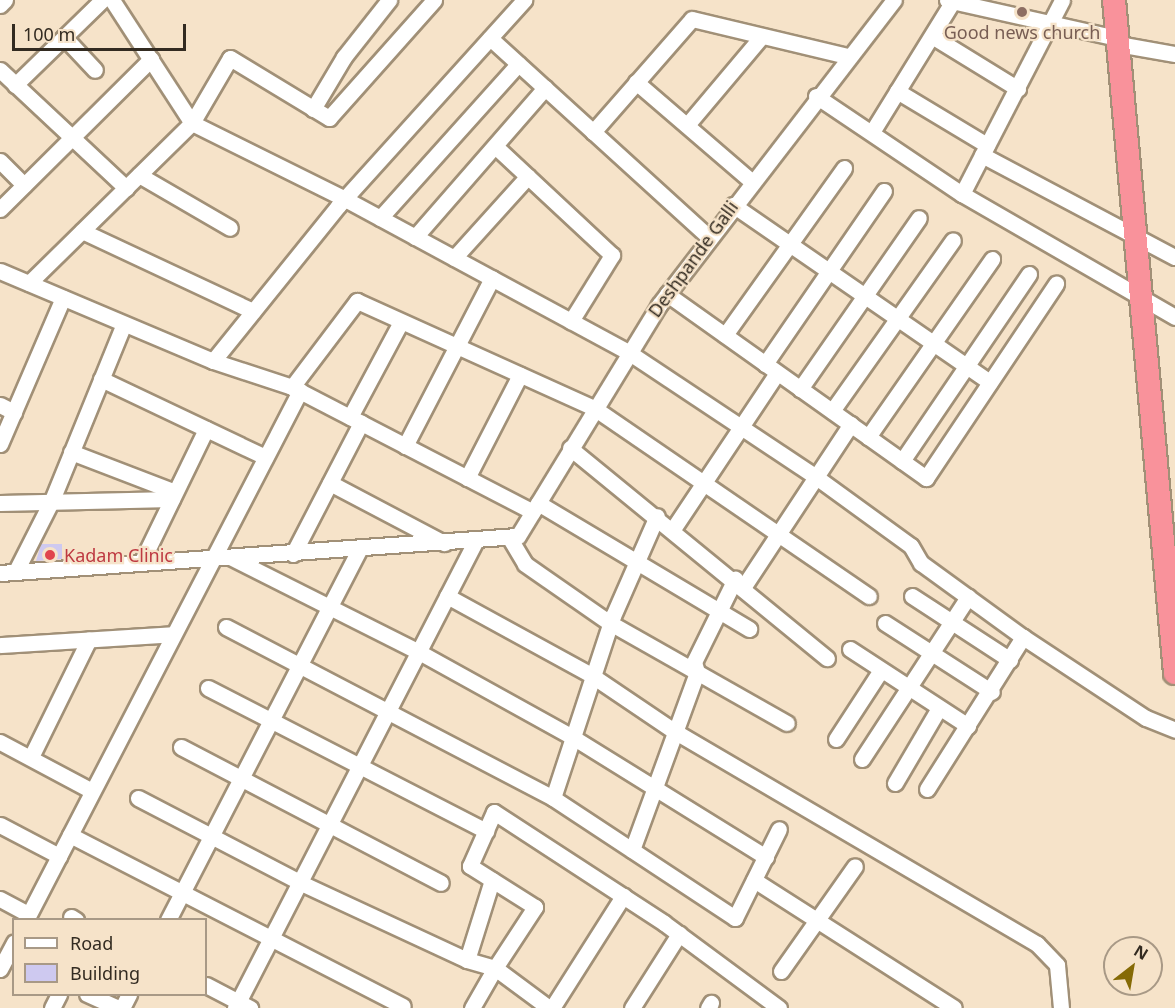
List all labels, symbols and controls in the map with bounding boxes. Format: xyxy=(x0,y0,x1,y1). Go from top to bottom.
marker: Good news church xyxy=(1015,5,1029,19)
scale bar xyxy=(15,12,189,50)
place label: Good news church xyxy=(944,21,1100,43)
text: 100 m xyxy=(23,22,75,46)
street label: Deshpande Galli xyxy=(644,197,742,321)
place label: Kadam Clinic xyxy=(64,544,173,566)
marker: Kadam Clinic xyxy=(41,546,59,564)
legend xyxy=(12,918,207,996)
text: Road xyxy=(70,931,113,955)
north arrow xyxy=(1103,936,1163,996)
text: N xyxy=(1130,940,1152,965)
text: Building xyxy=(70,961,140,985)

